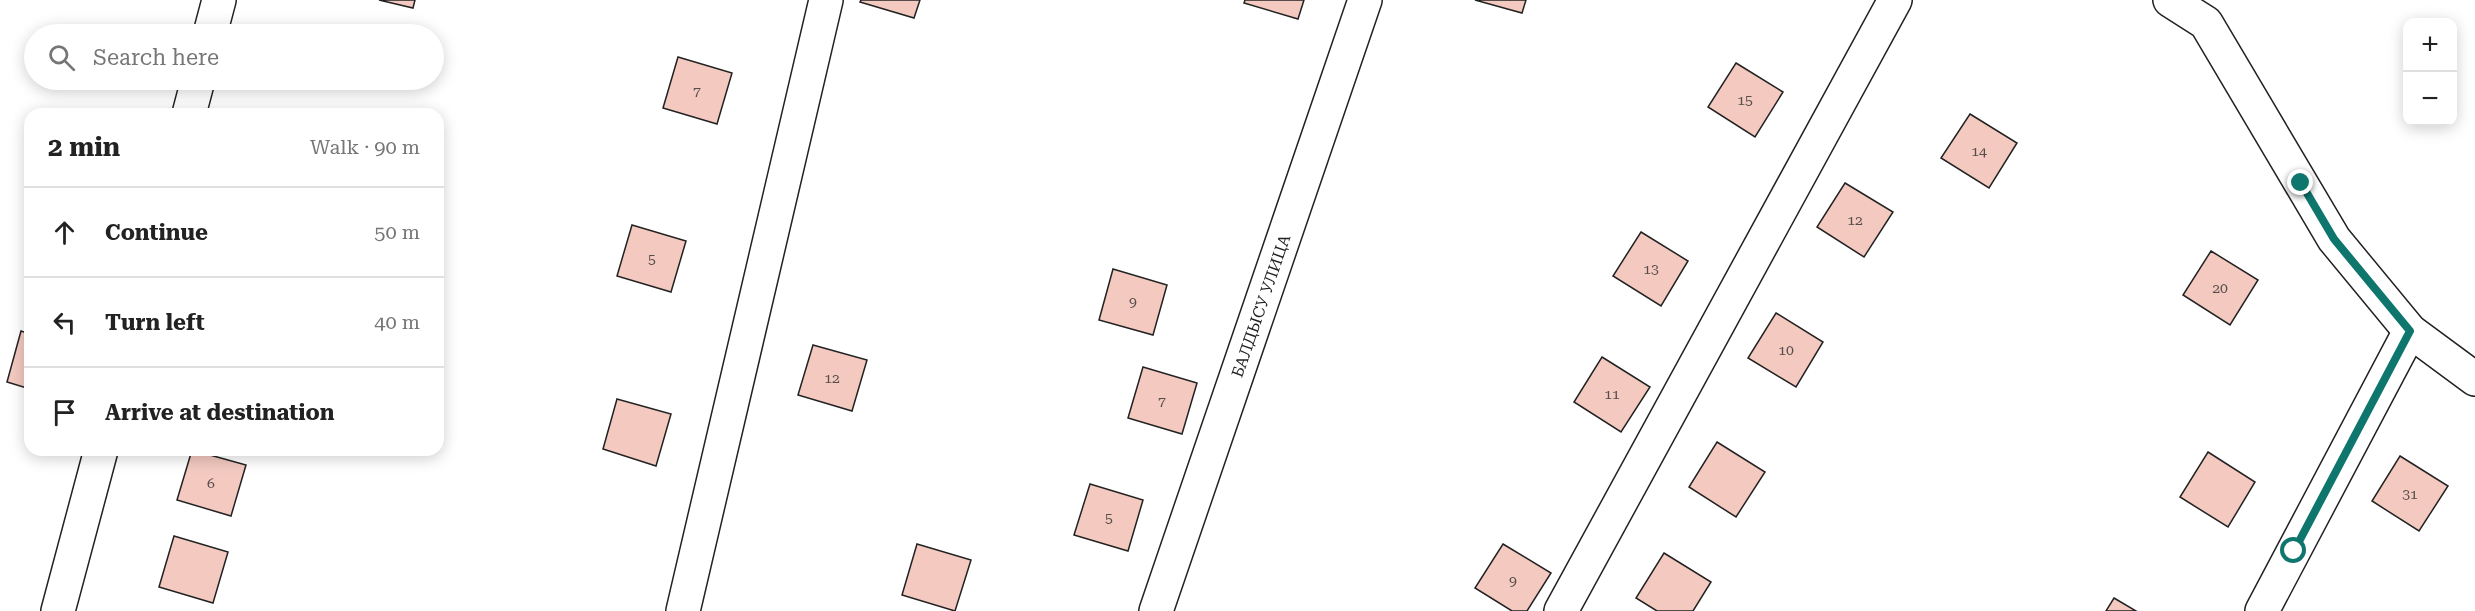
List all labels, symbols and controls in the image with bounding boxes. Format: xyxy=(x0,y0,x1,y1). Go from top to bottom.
map controls xyxy=(2403,18,2457,126)
button: + xyxy=(2403,18,2457,72)
search box xyxy=(24,24,444,90)
icon: search xyxy=(45,41,78,74)
text: Search here xyxy=(93,45,219,70)
button: − xyxy=(2403,72,2457,126)
house number: 7 xyxy=(693,83,701,99)
house number: 15 xyxy=(1737,92,1753,108)
text: 2 min xyxy=(48,132,120,162)
text: Walk · 90 m xyxy=(310,135,420,159)
house number: 14 xyxy=(1971,143,1987,159)
route end xyxy=(2287,169,2313,195)
house number: 12 xyxy=(1847,212,1863,228)
icon: ahead xyxy=(48,216,81,249)
text: Continue xyxy=(105,220,208,245)
text: 50 m xyxy=(374,220,420,244)
street label: БАЛДЫСУ УЛИЦА xyxy=(1228,231,1295,380)
house number: 5 xyxy=(648,251,656,267)
house number: 13 xyxy=(1643,261,1659,277)
house number: 20 xyxy=(2212,280,2228,296)
house number: 9 xyxy=(1129,294,1137,310)
icon: left xyxy=(48,306,81,339)
text: Turn left xyxy=(105,310,205,335)
text: 40 m xyxy=(374,310,420,334)
house number: 10 xyxy=(1778,342,1794,358)
house number: 12 xyxy=(824,370,840,386)
house number: 11 xyxy=(1604,386,1620,402)
house number: 7 xyxy=(1158,393,1166,409)
icon: arrive xyxy=(48,396,81,429)
text: Arrive at destination xyxy=(105,400,334,425)
house number: 6 xyxy=(207,475,215,491)
house number: 31 xyxy=(2402,486,2418,502)
house number: 5 xyxy=(1105,510,1113,526)
route start xyxy=(2280,537,2306,563)
house number: 9 xyxy=(1509,573,1517,589)

